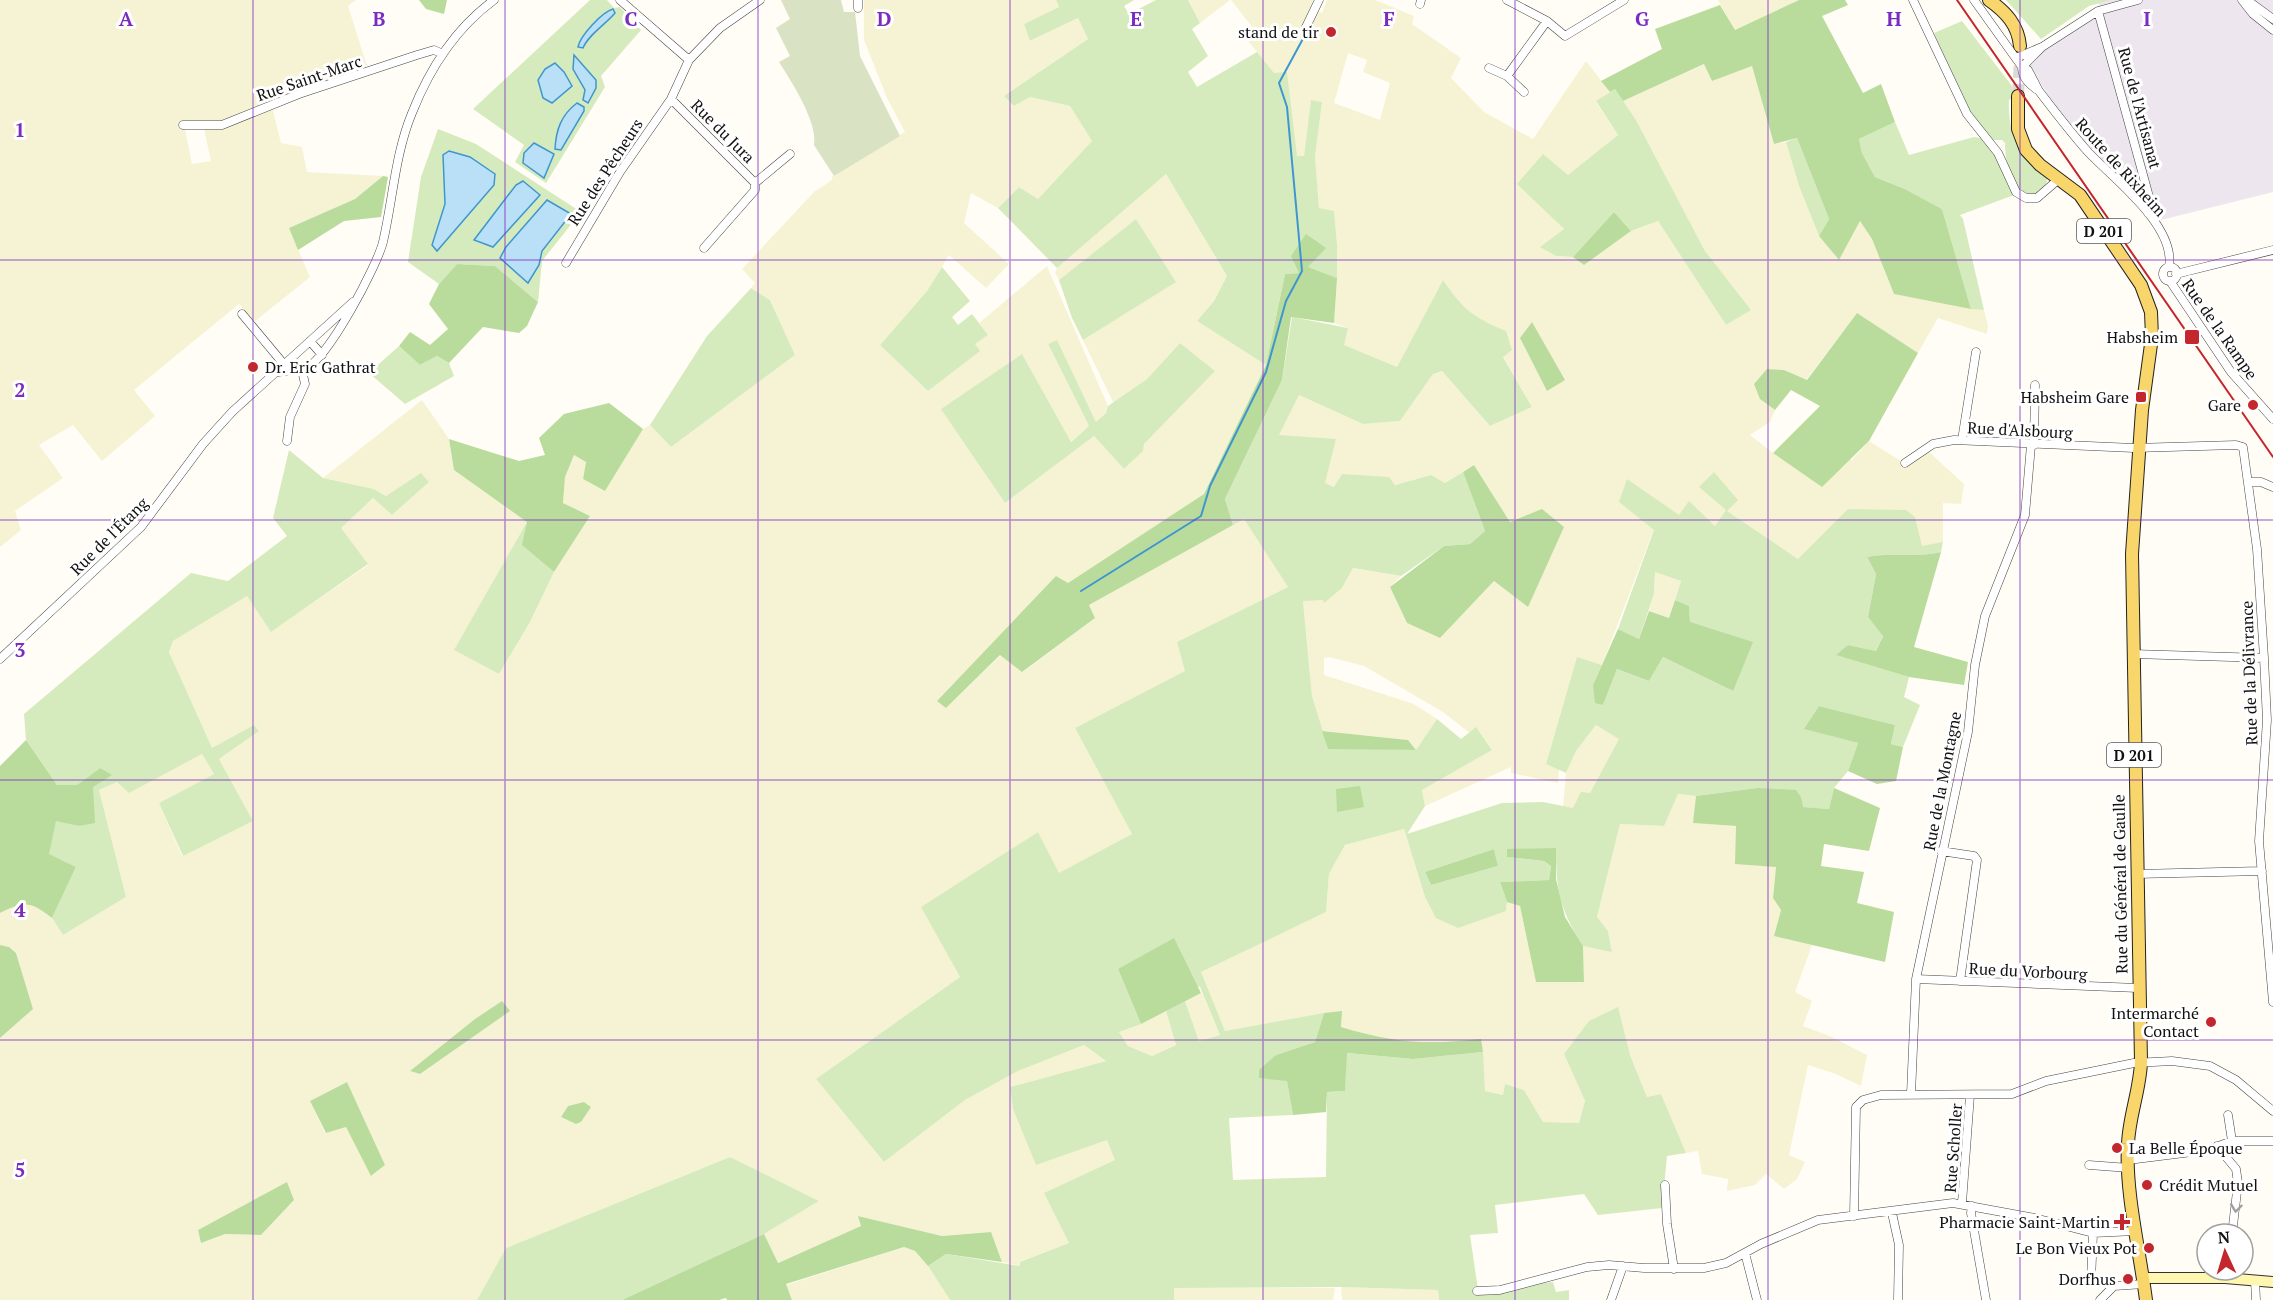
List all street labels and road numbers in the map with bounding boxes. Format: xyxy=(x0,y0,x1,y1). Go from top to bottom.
street label: Rue de l'Artisanat xyxy=(2113,45,2167,171)
street label: Rue Saint-Marc xyxy=(253,50,365,106)
street label: Rue du Jura xyxy=(686,94,760,168)
street label: Route de Rixheim xyxy=(2071,113,2171,221)
street label: Rue des Pêcheurs xyxy=(562,114,648,230)
road number: D 201 xyxy=(2077,219,2131,243)
street label: Rue de la Rampe xyxy=(2177,274,2263,384)
street label: Rue d'Alsbourg xyxy=(1967,416,2074,444)
street label: Rue de l'Étang xyxy=(65,492,153,580)
street label: Rue de la Délivrance xyxy=(2235,600,2263,746)
street label: Rue de la Montagne xyxy=(1918,710,1966,852)
road number: D 201 xyxy=(2107,743,2161,767)
street label: Rue du Général de Gaulle xyxy=(2107,794,2133,974)
street label: Rue du Vorbourg xyxy=(1968,957,2088,985)
street label: Rue Scholler xyxy=(1939,1102,1967,1193)

